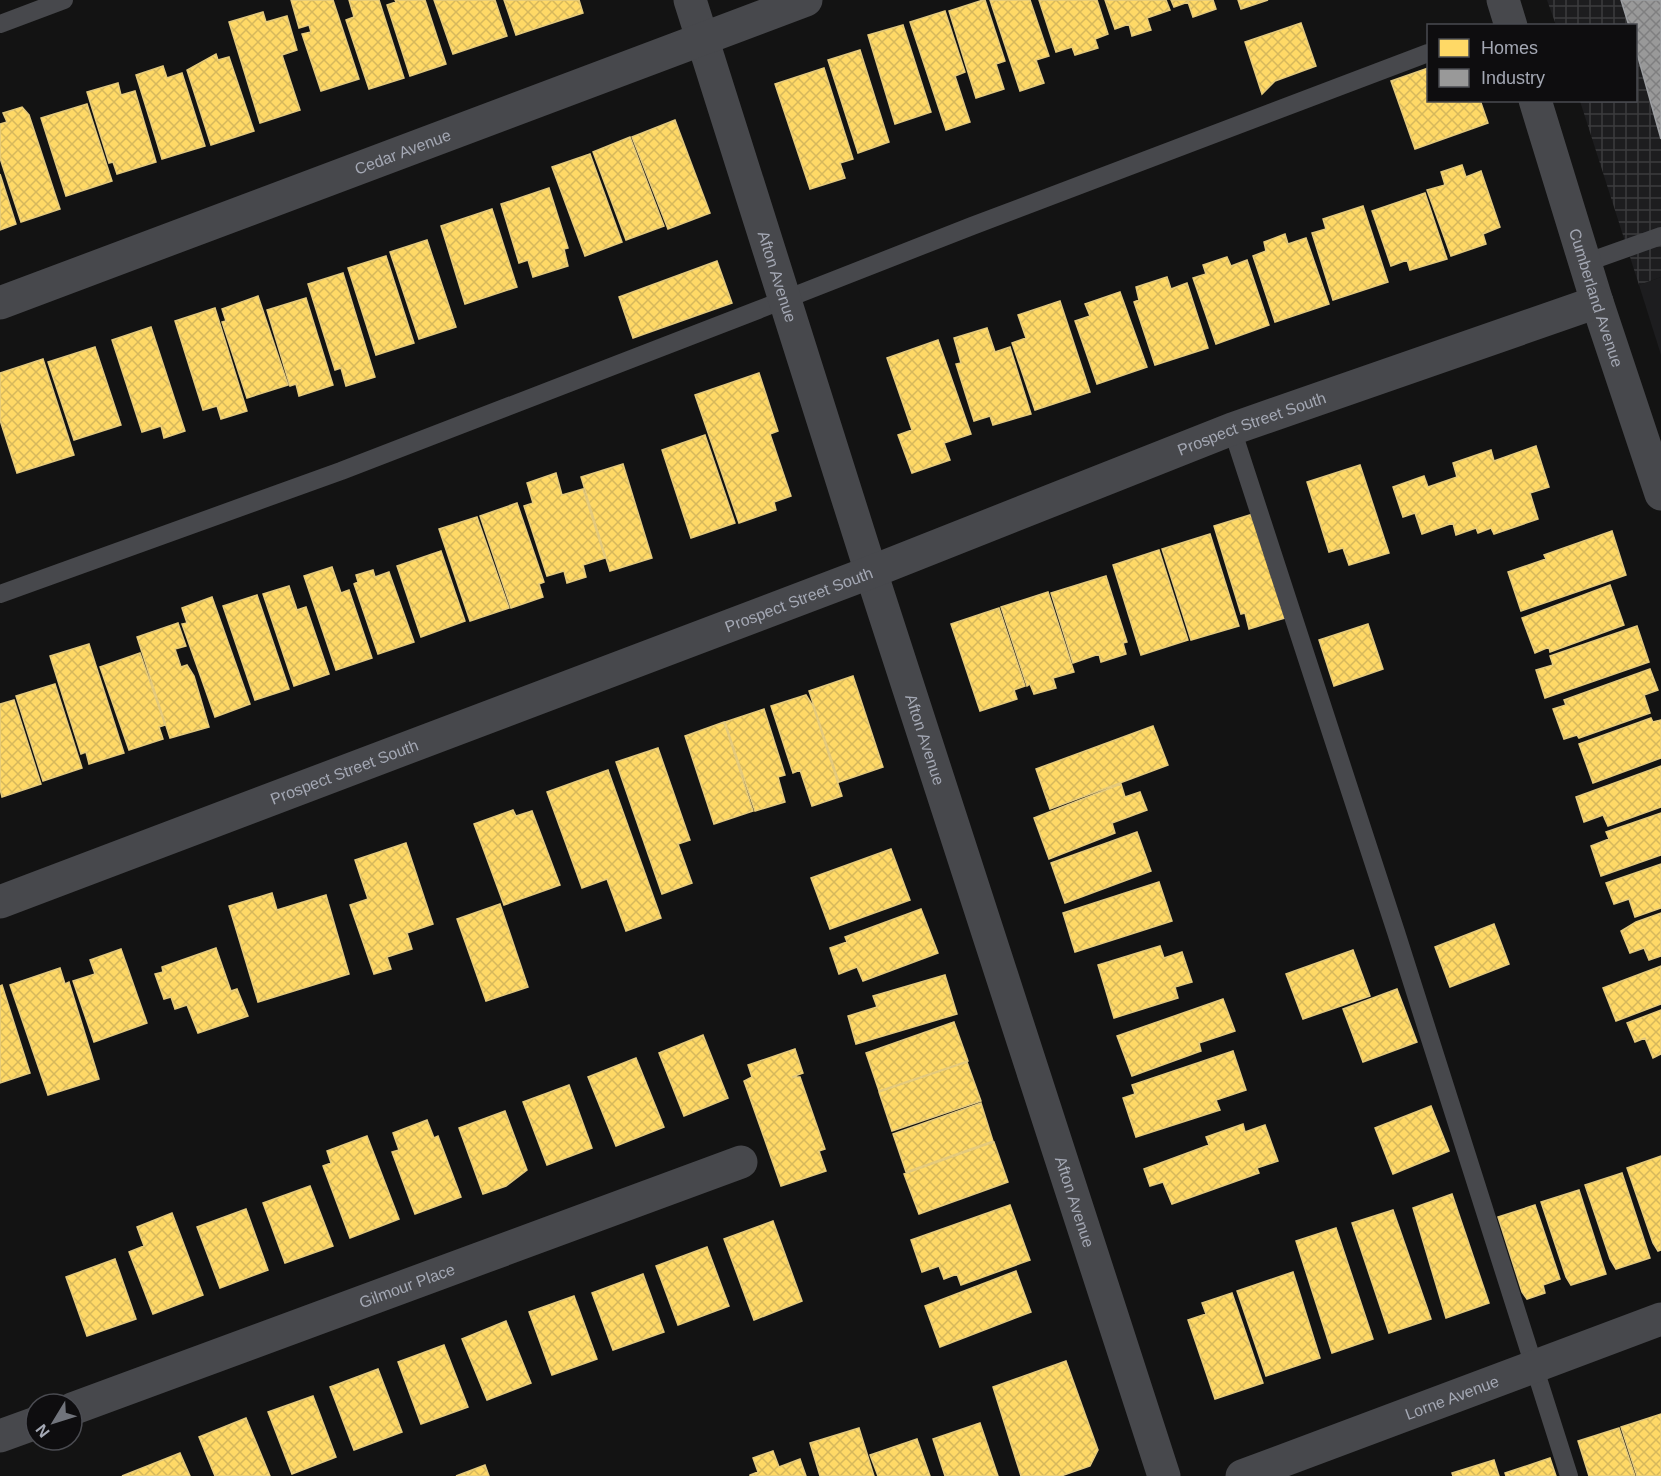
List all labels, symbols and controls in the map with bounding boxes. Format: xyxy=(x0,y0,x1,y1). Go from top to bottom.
legend xyxy=(1427,24,1637,102)
text: Homes xyxy=(1481,38,1538,58)
text: Industry xyxy=(1481,68,1545,88)
street label: Cedar Avenue xyxy=(352,126,453,177)
street label: Cumberland Avenue xyxy=(1566,226,1627,369)
street label: Afton Avenue xyxy=(755,229,800,324)
street label: Prospect Street South xyxy=(1175,389,1328,458)
street label: Prospect Street South xyxy=(722,564,875,635)
street label: Afton Avenue xyxy=(903,692,948,787)
street label: Prospect Street South xyxy=(268,736,420,807)
street label: Afton Avenue xyxy=(1052,1154,1098,1250)
street label: Gilmour Place xyxy=(357,1260,457,1311)
street label: Lorne Avenue xyxy=(1403,1372,1501,1423)
north arrow xyxy=(24,1392,84,1452)
text: N xyxy=(32,1421,53,1441)

